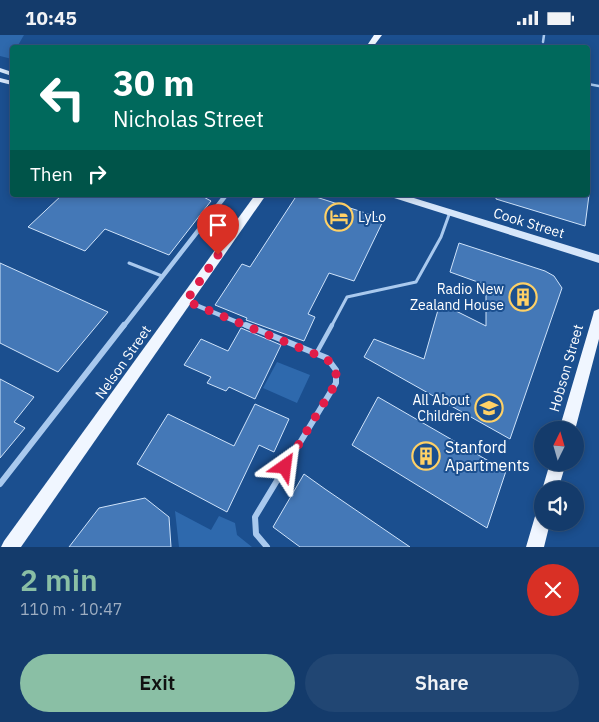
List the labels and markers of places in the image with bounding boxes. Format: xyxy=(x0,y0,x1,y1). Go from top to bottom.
hotel icon: LyLo xyxy=(324,202,354,232)
pin xyxy=(197,204,239,255)
place label: LyLo xyxy=(358,208,386,226)
place label: Radio New Zealand House xyxy=(410,280,504,314)
building icon: Radio New Zealand House xyxy=(508,282,538,312)
place label: All About Children xyxy=(412,391,470,425)
school or university icon: All About Children xyxy=(474,393,504,423)
place label: Stanford Apartments xyxy=(445,437,530,475)
building icon: Stanford Apartments xyxy=(411,441,441,471)

